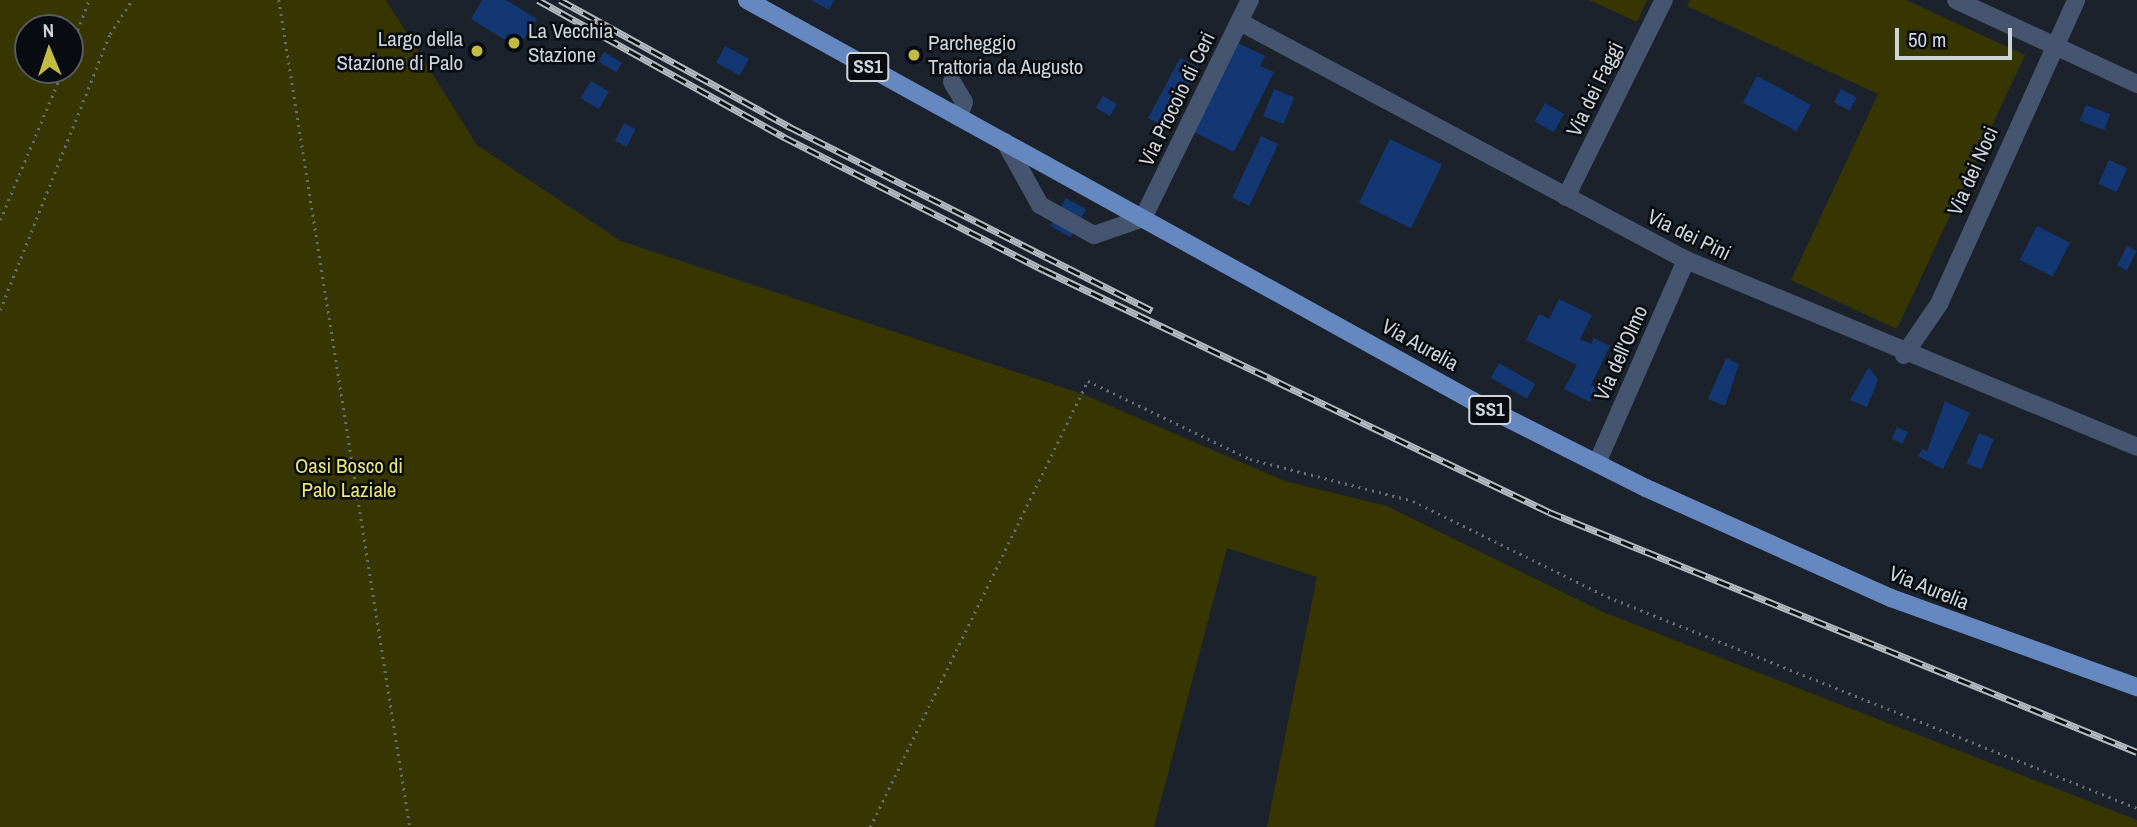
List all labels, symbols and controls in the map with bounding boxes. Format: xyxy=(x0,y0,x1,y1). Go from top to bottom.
north arrow xyxy=(14,14,84,84)
scale bar xyxy=(1899,14,2016,58)
text: N xyxy=(42,17,54,43)
place label: La Vecchia Stazione xyxy=(528,18,613,68)
text: 50 m xyxy=(1908,25,1946,54)
place label: Largo della Stazione di Palo xyxy=(337,26,463,76)
street label: Via Procoio di Ceri xyxy=(1134,28,1220,170)
place label: Parcheggio Trattoria da Augusto xyxy=(928,30,1084,80)
marker: La Vecchia Stazione xyxy=(506,35,522,51)
street label: Via dei Faggi xyxy=(1561,38,1629,140)
marker: Largo della Stazione di Palo xyxy=(469,43,485,59)
marker: Parcheggio Trattoria da Augusto xyxy=(906,47,922,63)
road number: SS1 xyxy=(845,52,891,82)
street label: Via dei Noci xyxy=(1942,123,2004,219)
street label: Via dei Pini xyxy=(1643,204,1735,266)
street label: Via dell'Olmo xyxy=(1589,301,1653,405)
street label: Via Aurelia xyxy=(1377,313,1463,377)
road number: SS1 xyxy=(1467,394,1513,426)
park label: Oasi Bosco di Palo Laziale xyxy=(295,453,403,503)
street label: Via Aurelia xyxy=(1885,560,1973,616)

